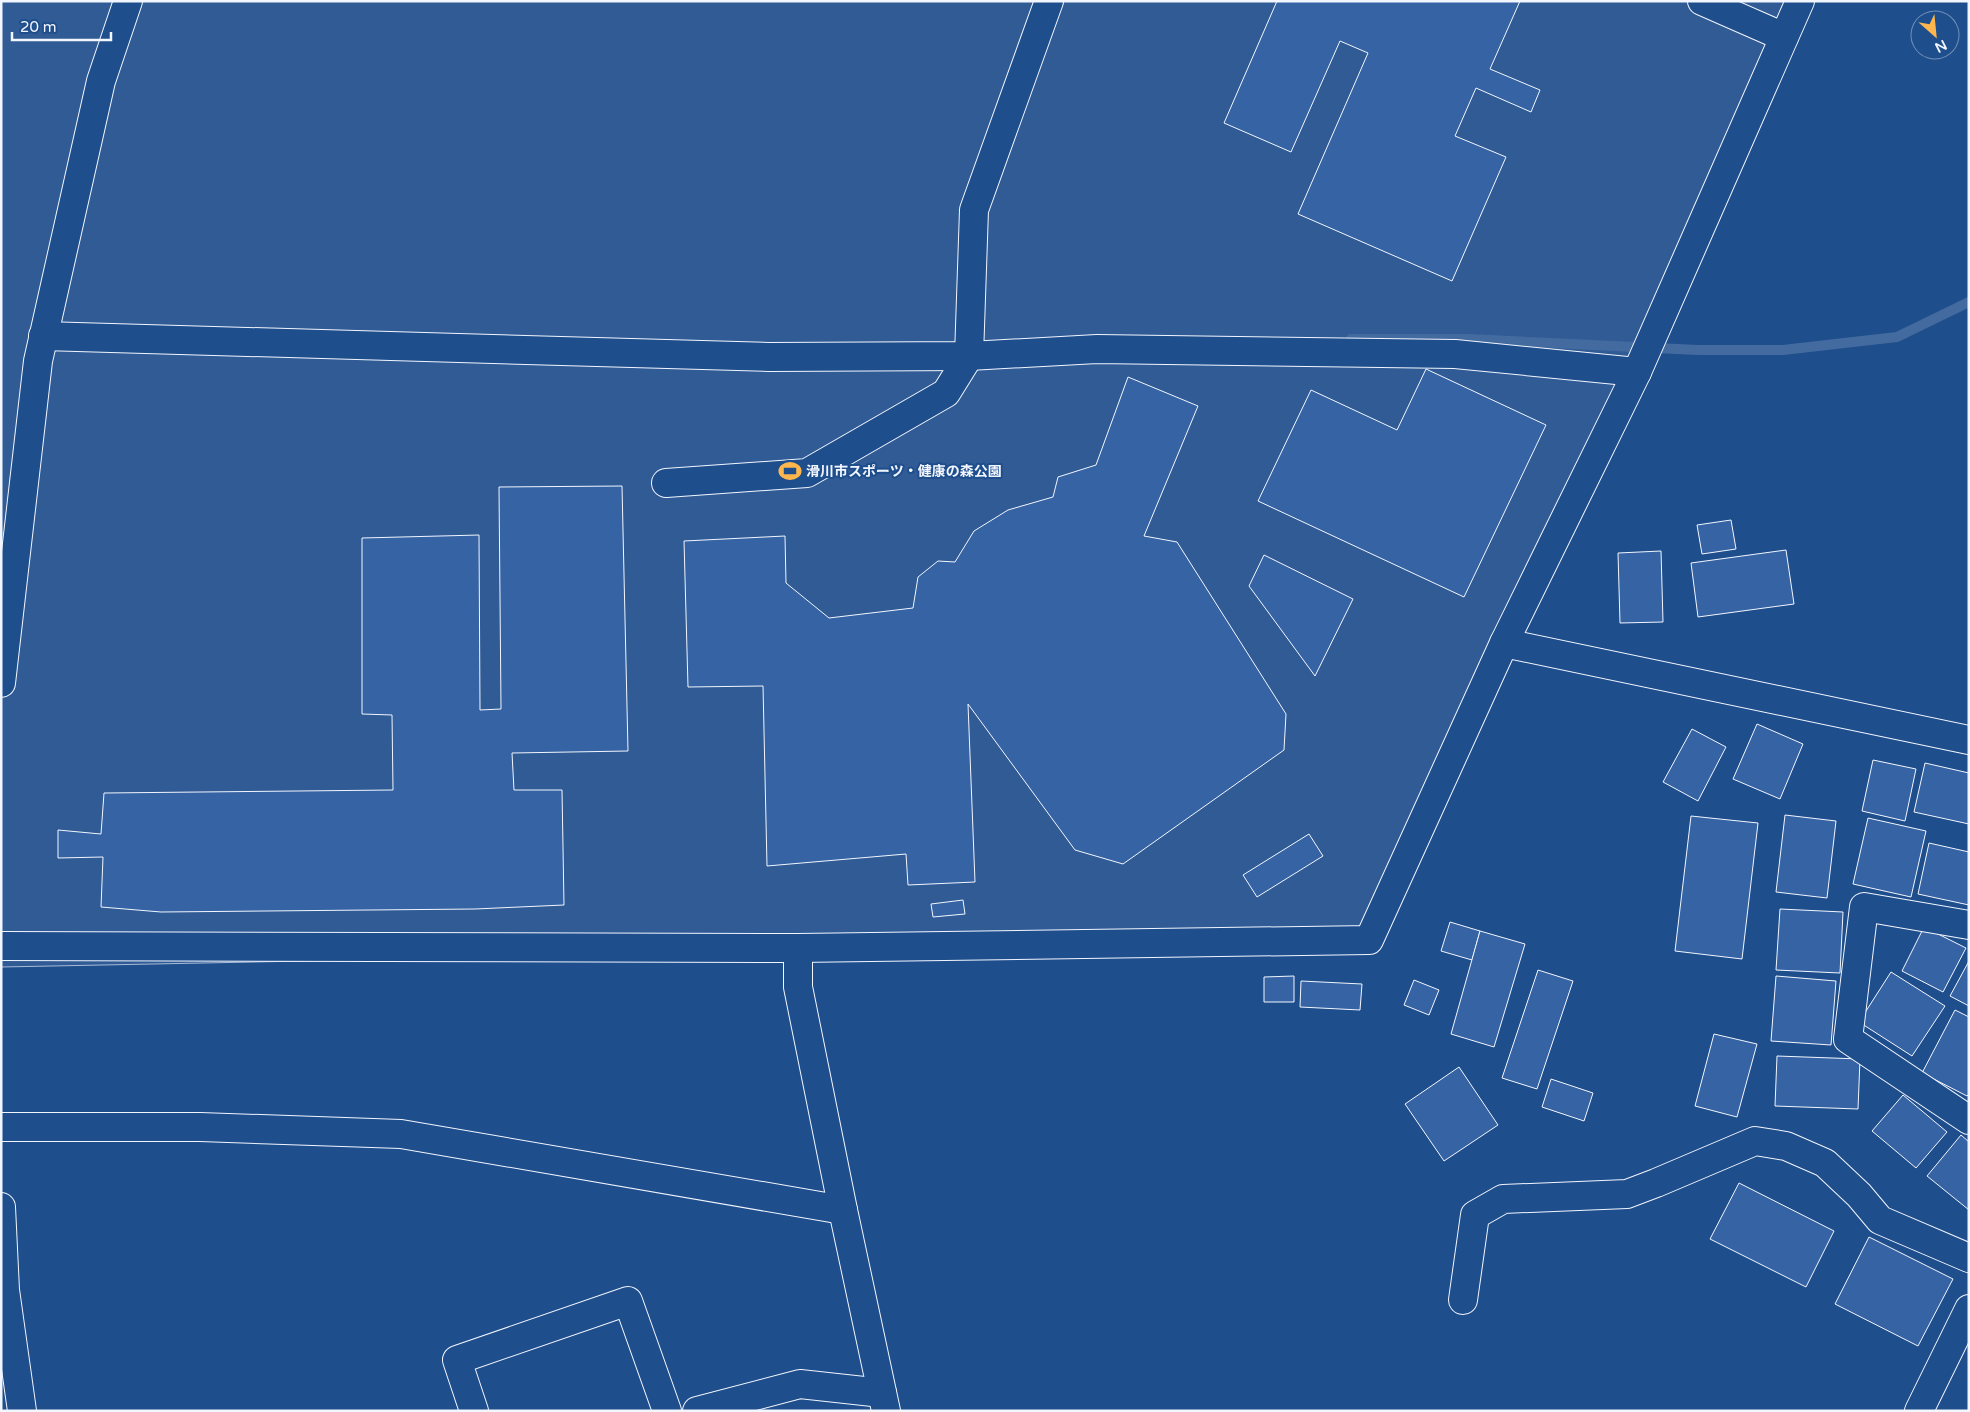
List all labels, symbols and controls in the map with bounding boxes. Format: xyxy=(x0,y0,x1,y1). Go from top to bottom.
scale bar xyxy=(12,10,111,42)
north arrow xyxy=(1910,10,1960,60)
text: 20 m xyxy=(20,18,57,36)
text: N xyxy=(1932,36,1950,56)
sports icon: 滑川市スポーツ・健康の森公園 xyxy=(777,458,803,484)
place label: 滑川市スポーツ・健康の森公園 xyxy=(806,463,1002,480)

